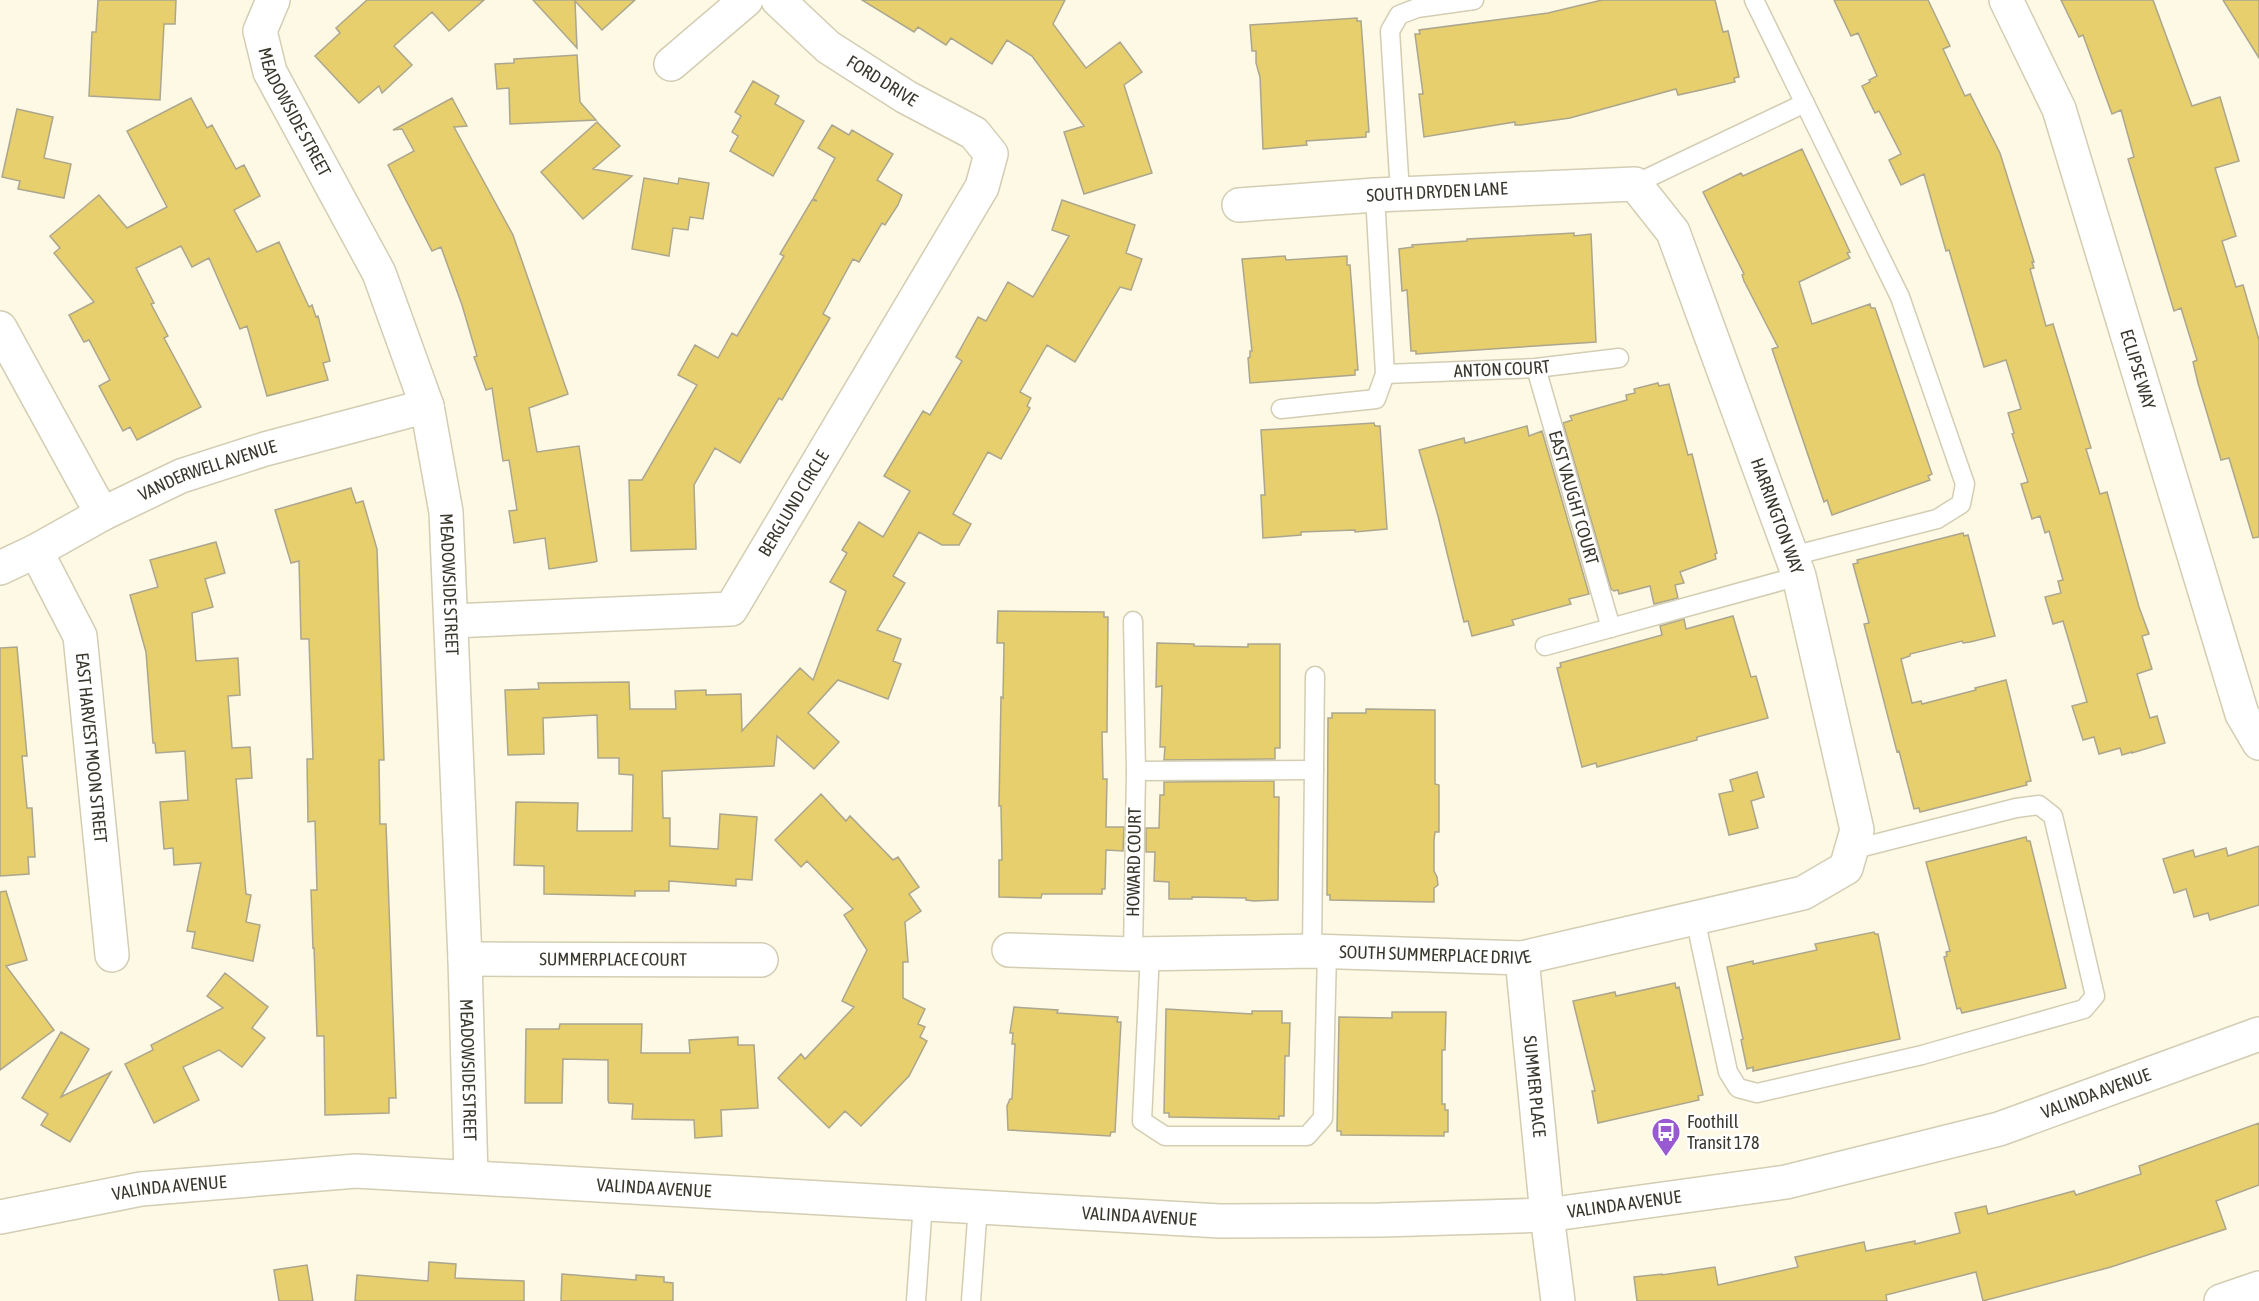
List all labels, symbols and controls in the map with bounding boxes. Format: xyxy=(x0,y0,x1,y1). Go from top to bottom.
street label: MEADOWSIDE STREET xyxy=(254,45,336,180)
street label: FORD DRIVE xyxy=(843,51,922,111)
street label: SOUTH DRYDEN LANE xyxy=(1366,177,1508,206)
street label: ECLIPSE WAY xyxy=(2116,326,2160,412)
street label: ANTON COURT xyxy=(1453,355,1551,381)
street label: EAST VAUGHT COURT xyxy=(1545,428,1603,567)
street label: VANDERWELL AVENUE xyxy=(135,435,279,505)
street label: BERGLUND CIRCLE xyxy=(754,446,833,560)
street label: HARRINGTON WAY xyxy=(1747,455,1808,577)
street label: MEADOWSIDE STREET xyxy=(436,513,463,656)
street label: EAST HARVEST MOON STREET xyxy=(72,652,112,844)
street label: HOWARD COURT xyxy=(1122,807,1145,917)
street label: SOUTH SUMMERPLACE DRIVE xyxy=(1339,941,1533,968)
street label: SUMMERPLACE COURT xyxy=(539,948,687,970)
street label: MEADOWSIDE STREET xyxy=(456,999,481,1141)
street label: SUMMER PLACE xyxy=(1520,1035,1550,1138)
street label: VALINDA AVENUE xyxy=(2038,1063,2154,1123)
place label: Foothill Transit 178 xyxy=(1687,1111,1759,1153)
bus stop icon: Foothill Transit 178 xyxy=(1650,1116,1682,1158)
street label: VALINDA AVENUE xyxy=(110,1171,227,1204)
street label: VALINDA AVENUE xyxy=(596,1174,712,1202)
street label: VALINDA AVENUE xyxy=(1566,1186,1683,1222)
street label: VALINDA AVENUE xyxy=(1081,1202,1197,1230)

